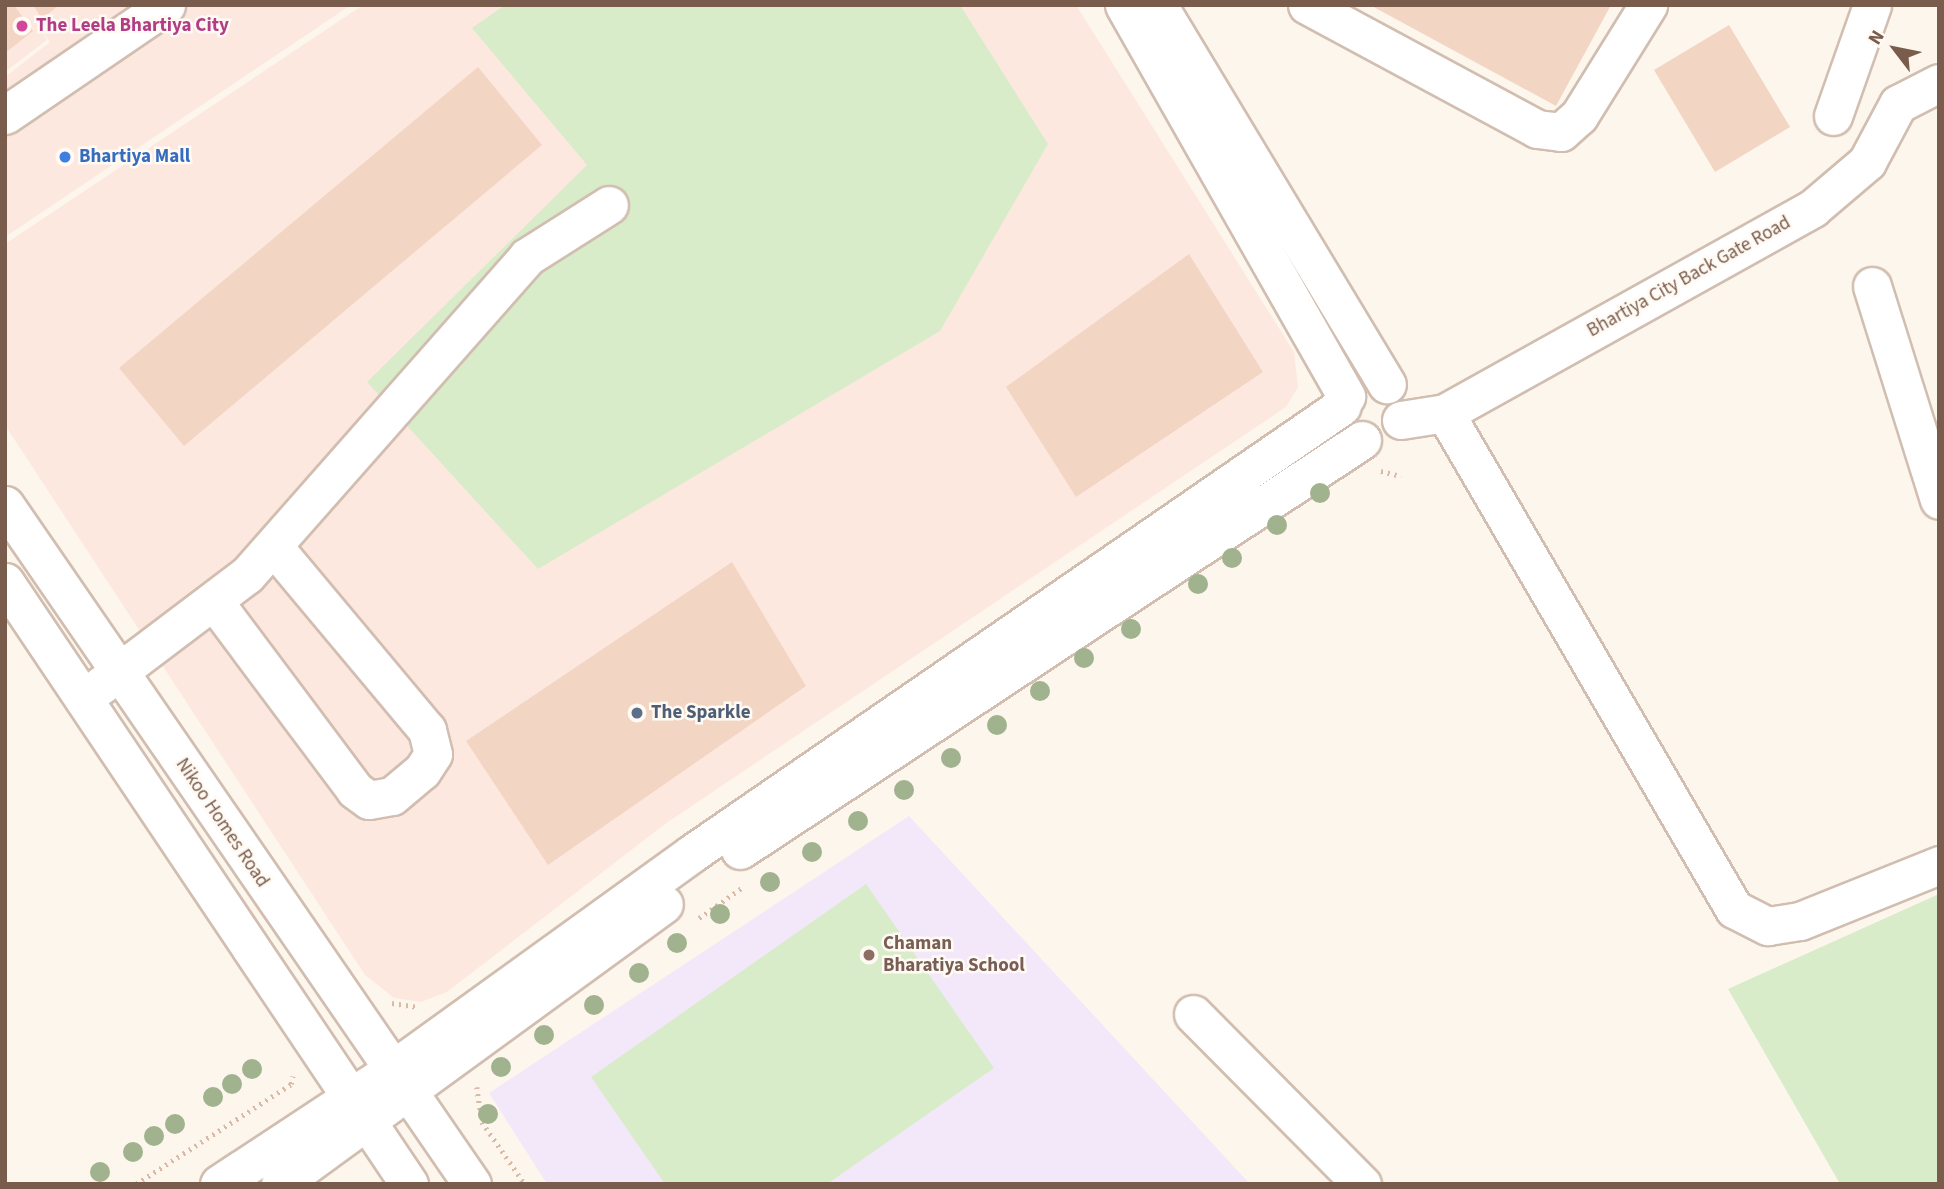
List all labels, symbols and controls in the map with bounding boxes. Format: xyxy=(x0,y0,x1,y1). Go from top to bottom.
north arrow xyxy=(1860,14,1930,84)
place label: The Leela Bhartiya City xyxy=(36,15,229,37)
marker: The Leela Bhartiya City xyxy=(14,18,30,34)
text: N xyxy=(1862,25,1892,50)
place label: Bhartiya Mall xyxy=(79,146,190,168)
marker: Bhartiya Mall xyxy=(57,149,73,165)
street label: Bhartiya City Back Gate Road xyxy=(1583,211,1795,343)
place label: The Sparkle xyxy=(651,702,751,724)
marker: The Sparkle xyxy=(629,705,645,721)
street label: Nikoo Homes Road xyxy=(170,754,274,892)
place label: Chaman Bharatiya School xyxy=(883,933,1025,977)
marker: Chaman Bharatiya School xyxy=(861,947,877,963)

